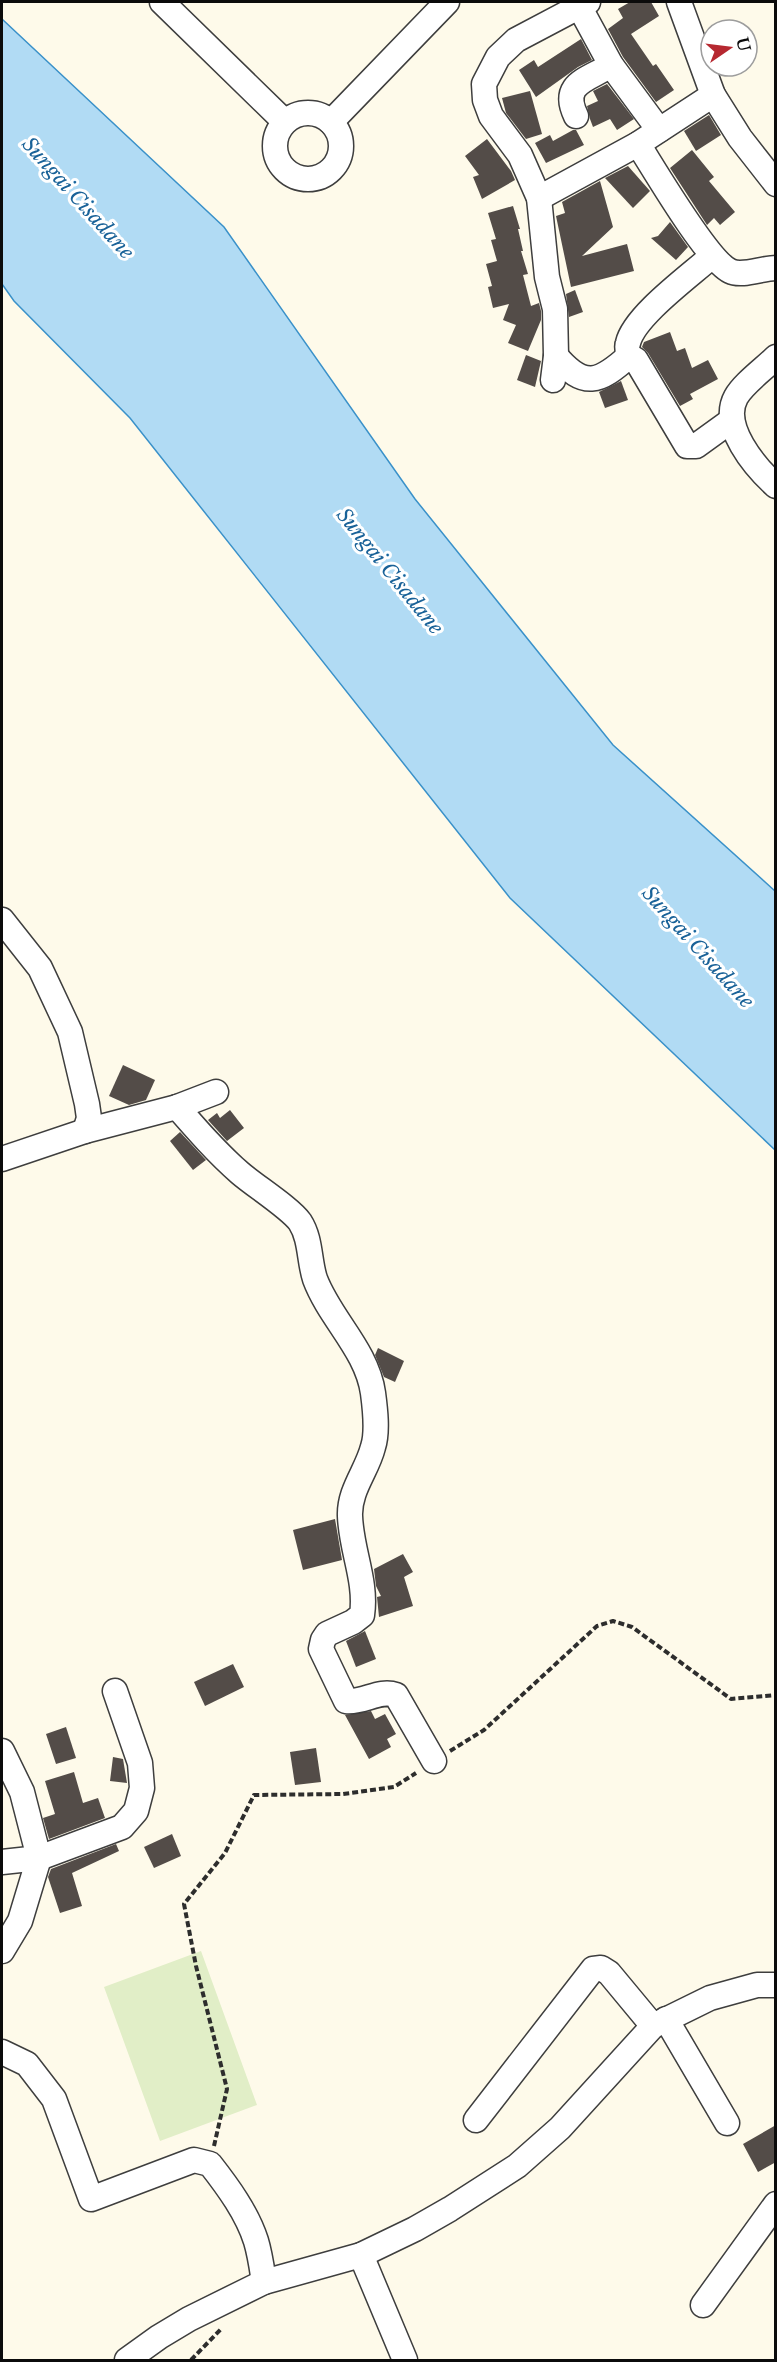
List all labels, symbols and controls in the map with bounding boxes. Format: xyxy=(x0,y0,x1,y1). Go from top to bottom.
north arrow xyxy=(699,18,759,78)
text: U xyxy=(732,35,755,54)
water label: Sungai Cisadane xyxy=(17,132,139,264)
water label: Sungai Cisadane xyxy=(332,503,448,639)
water label: Sungai Cisadane xyxy=(637,881,759,1013)

